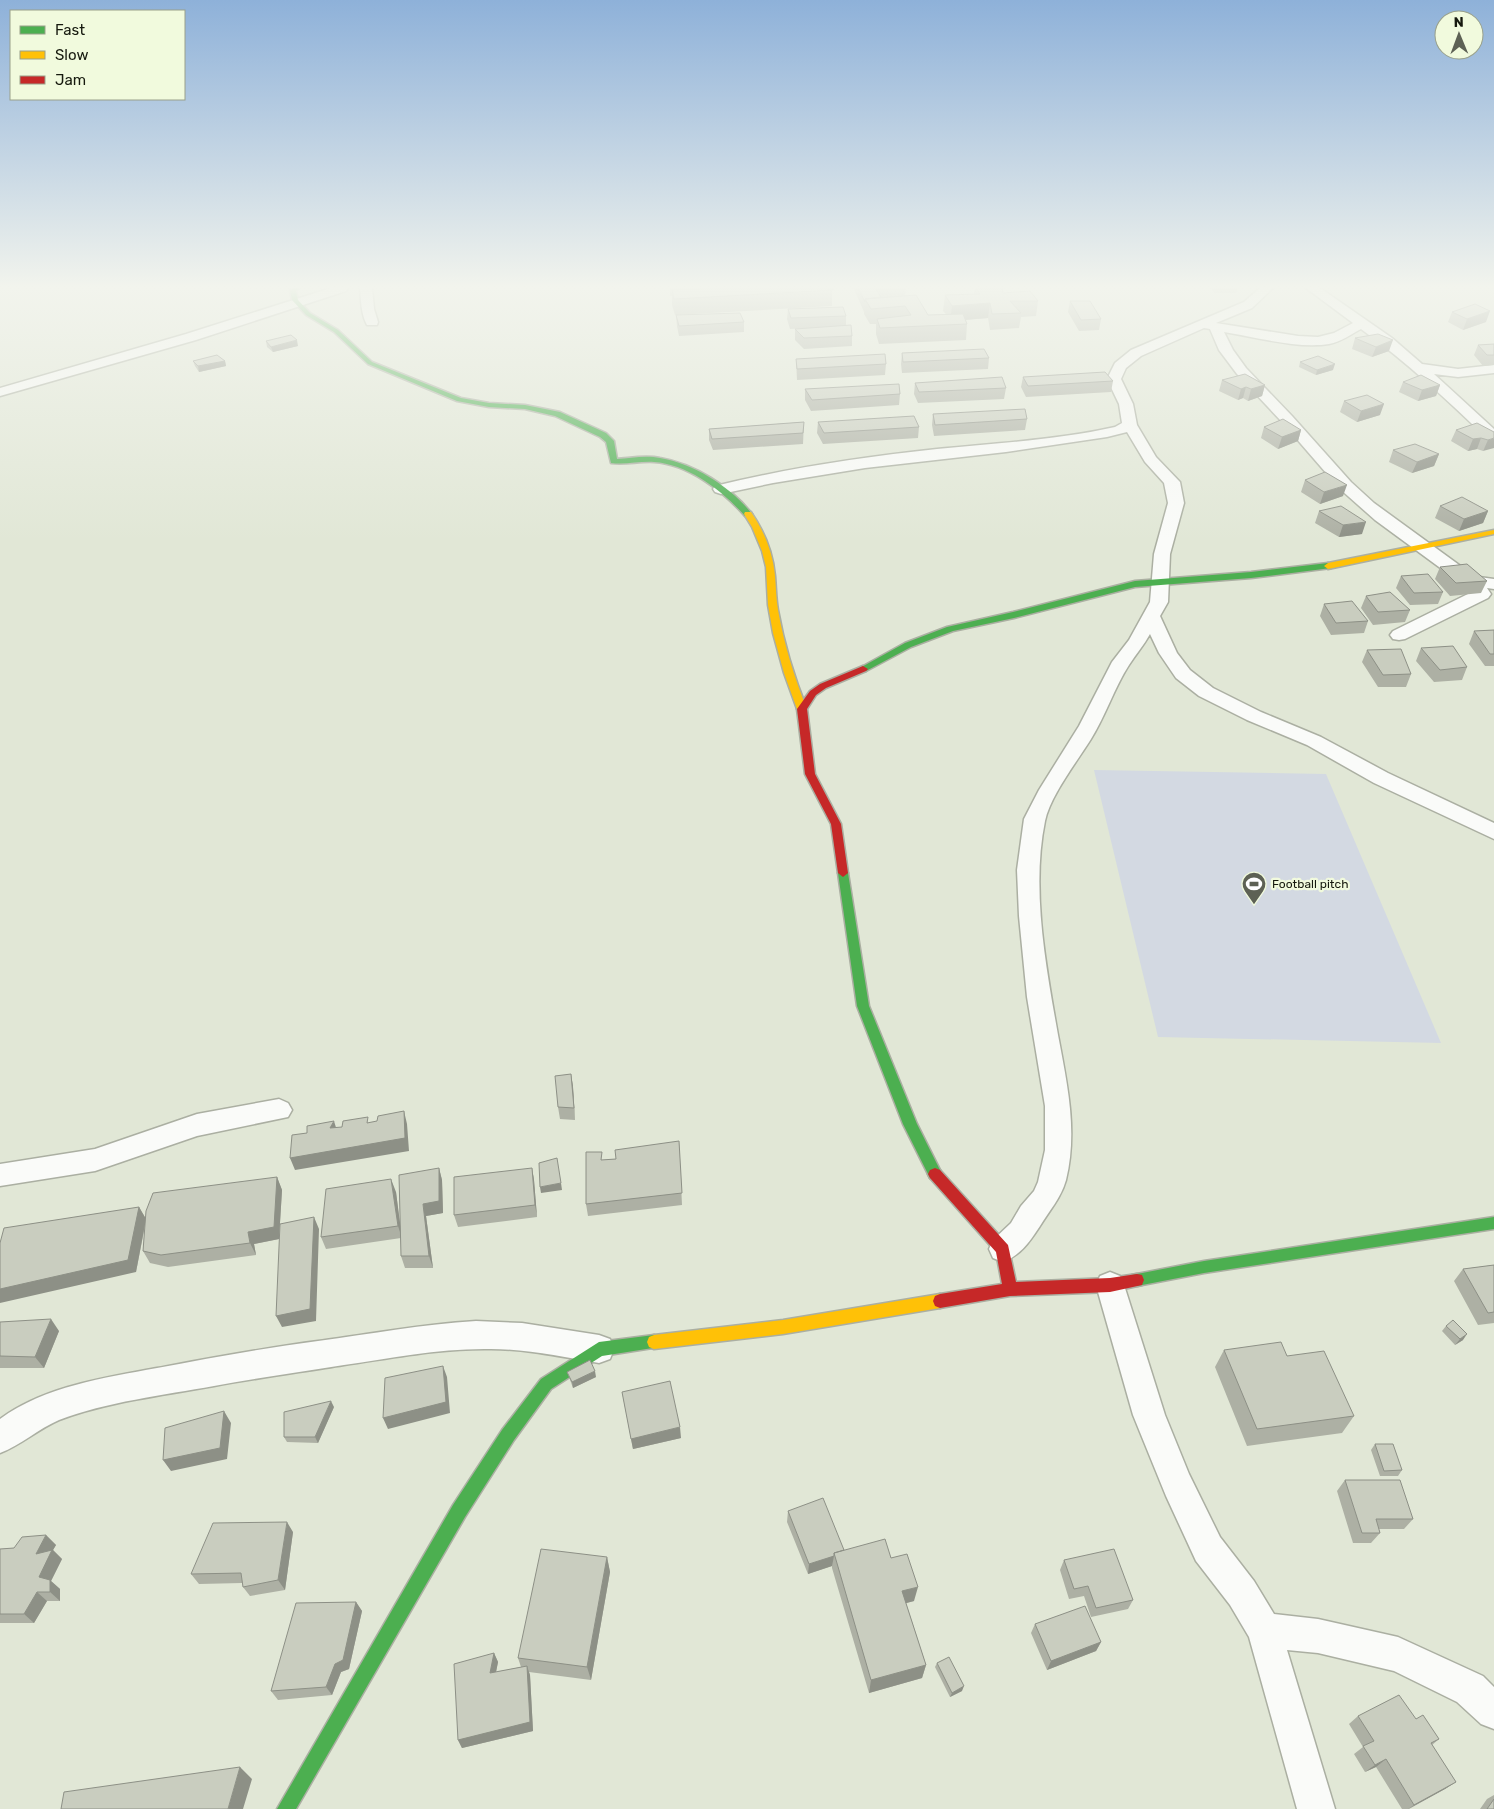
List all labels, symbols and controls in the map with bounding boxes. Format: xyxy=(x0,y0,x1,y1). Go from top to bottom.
legend xyxy=(10,10,185,100)
north arrow xyxy=(1434,10,1484,60)
text: N xyxy=(1454,14,1464,31)
text: Fast xyxy=(55,21,85,39)
text: Slow xyxy=(55,46,88,64)
text: Jam xyxy=(55,71,86,89)
sports icon: Football pitch xyxy=(1241,871,1267,905)
place label: Football pitch xyxy=(1272,877,1349,891)

